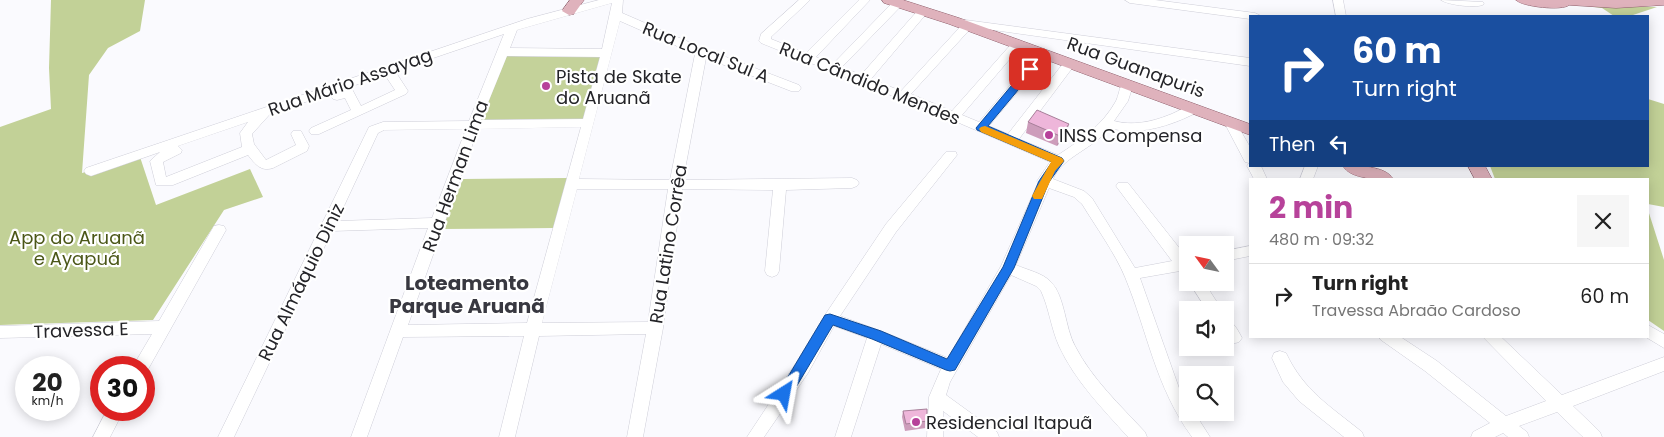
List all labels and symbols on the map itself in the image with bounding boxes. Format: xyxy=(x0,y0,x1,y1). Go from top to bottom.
street label: Rua Local Sul A xyxy=(639,15,773,89)
street label: Rua Guanapuris xyxy=(1064,30,1208,104)
street label: Rua Cândido Mendes xyxy=(776,35,964,131)
street label: Rua Mário Assayag xyxy=(265,42,435,122)
pin xyxy=(1009,48,1051,90)
place label: Pista de Skate do Aruanã xyxy=(556,64,682,110)
marker: Pista de Skate do Aruanã xyxy=(540,80,552,92)
street label: Rua Herman Lima xyxy=(416,97,494,255)
place label: INSS Compensa xyxy=(1059,123,1202,148)
marker: INSS Compensa xyxy=(1043,129,1055,141)
street label: Rua Latino Corrêa xyxy=(643,163,693,325)
street label: Rua Almáquio Diniz xyxy=(252,199,350,365)
park label: App do Aruanã e Ayapuá xyxy=(9,225,145,271)
north arrow xyxy=(1179,236,1234,291)
district label: Loteamento Parque Aruanã xyxy=(389,269,545,320)
street label: Travessa E xyxy=(33,316,129,344)
speed limit sign: 30 xyxy=(90,356,155,421)
position arrow xyxy=(757,367,809,419)
place label: Residencial Itapuã xyxy=(926,410,1093,435)
marker: Residencial Itapuã xyxy=(910,416,922,428)

